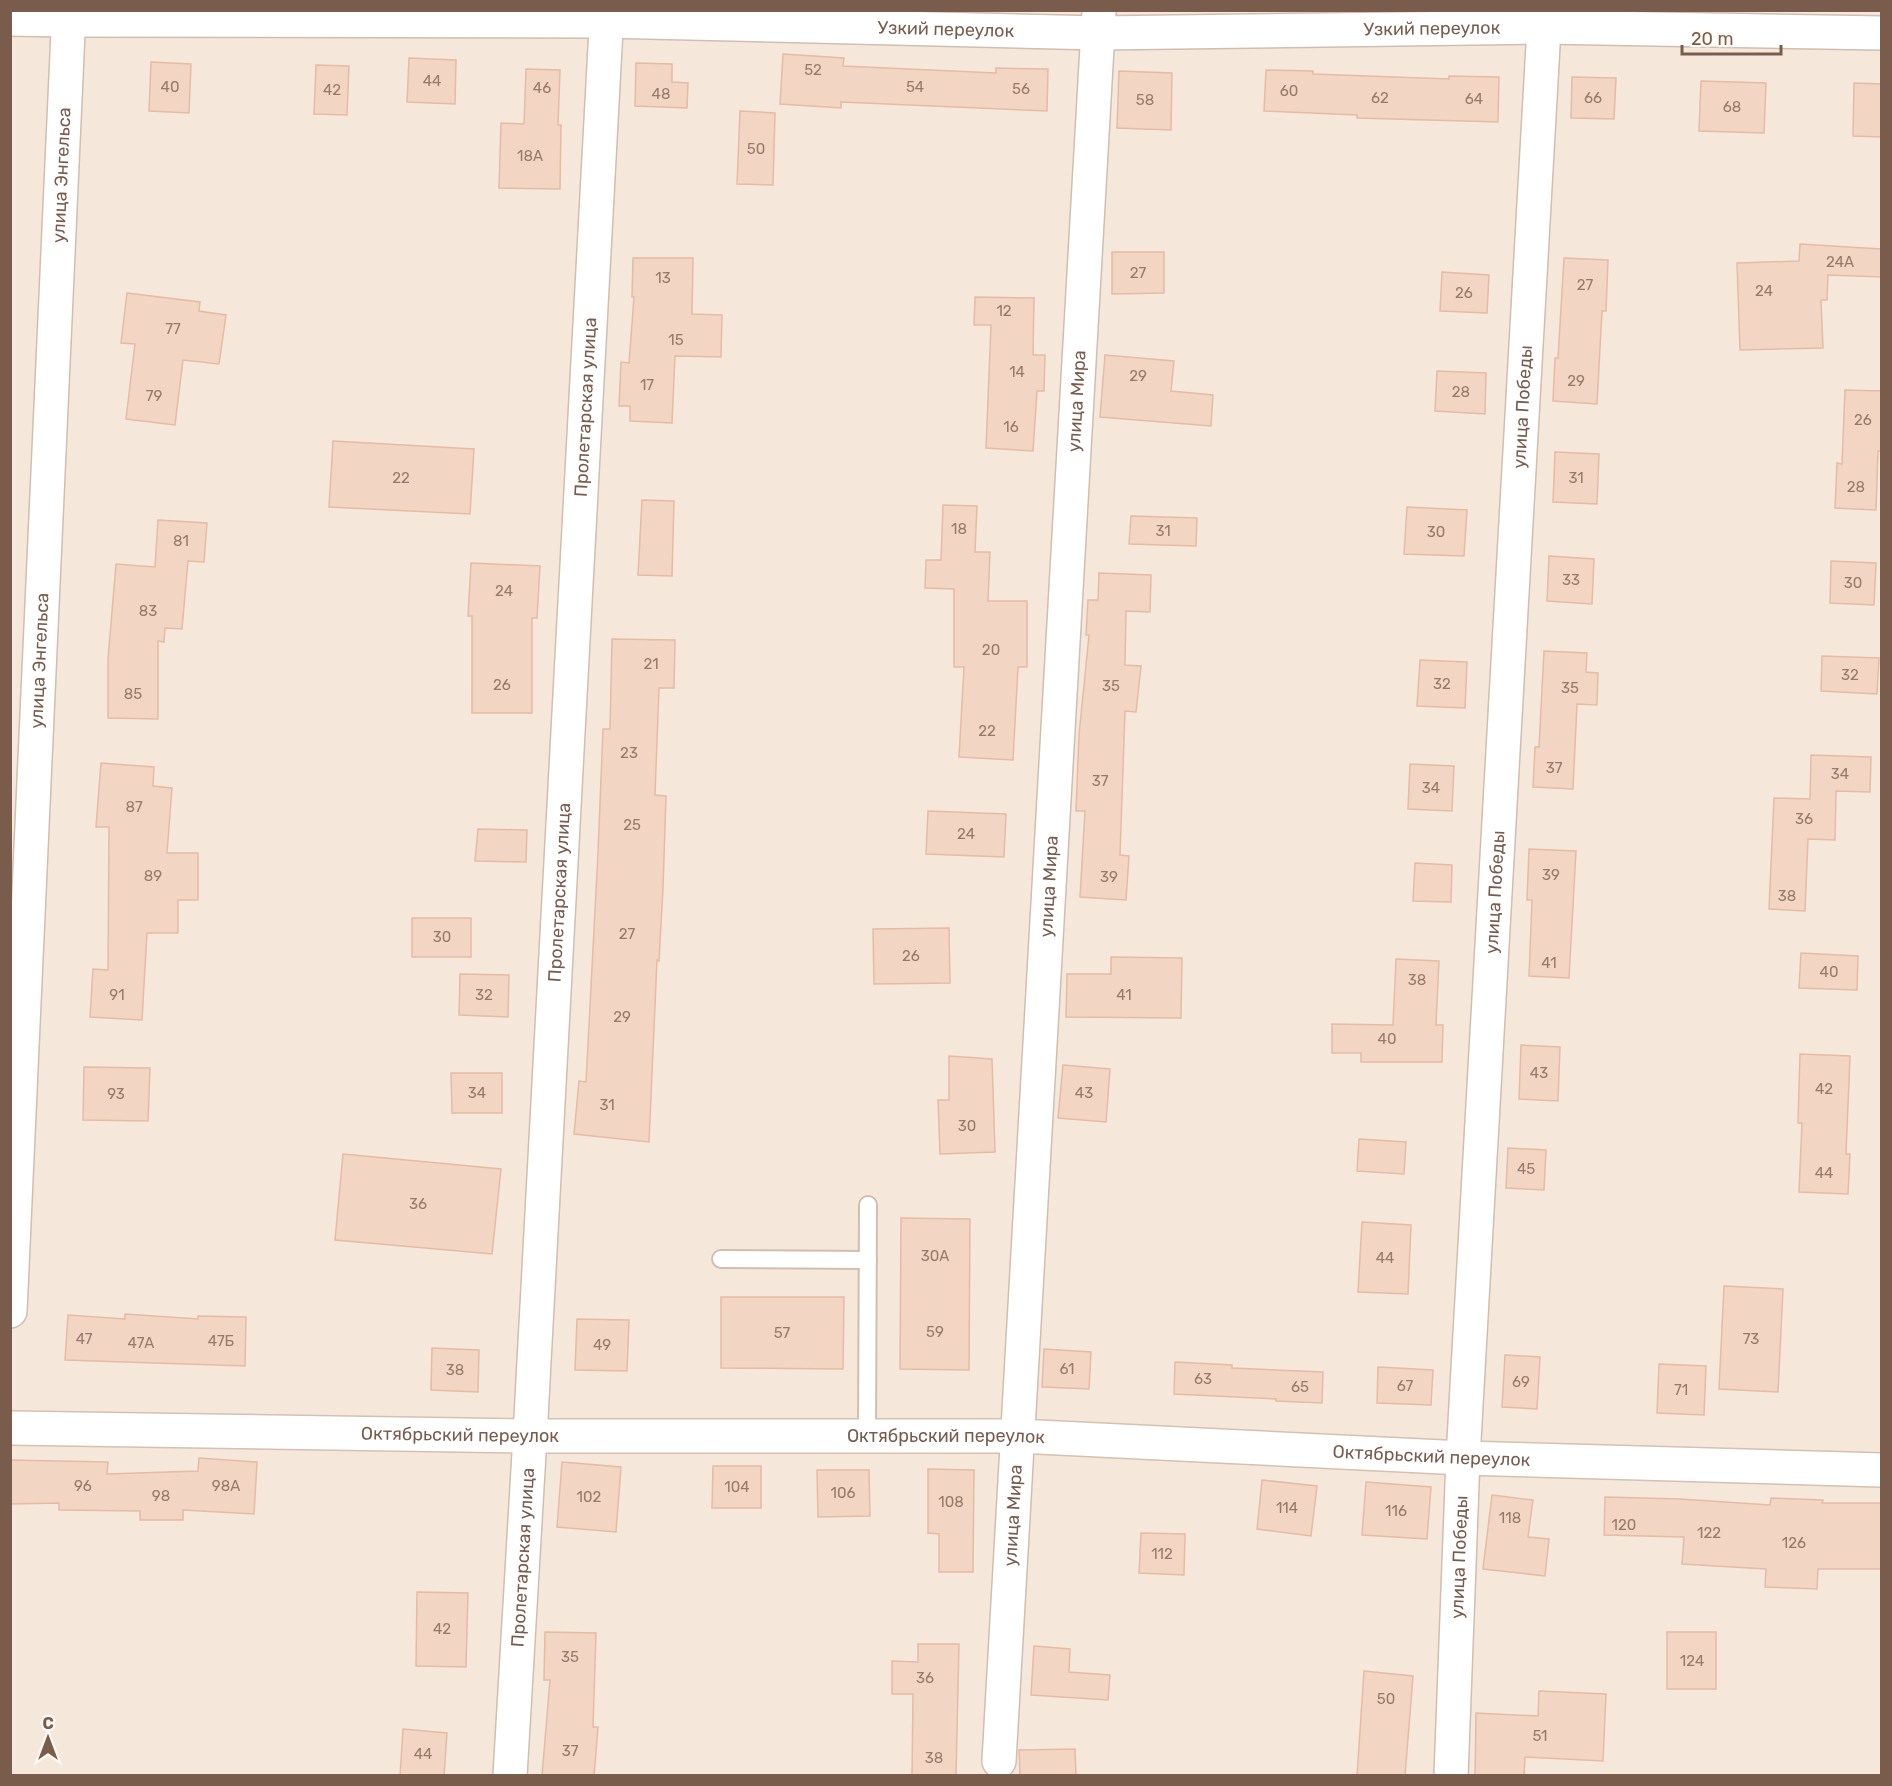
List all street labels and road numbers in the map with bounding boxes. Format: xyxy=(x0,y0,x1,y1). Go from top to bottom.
street label: Узкий переулок xyxy=(877,17,1015,42)
street label: Узкий переулок xyxy=(1363,17,1501,40)
street label: улица Энгельса xyxy=(47,107,76,243)
street label: Пролетарская улица xyxy=(570,317,601,497)
street label: улица Победы xyxy=(1508,345,1537,469)
street label: улица Мира xyxy=(1063,350,1091,453)
street label: улица Энгельса xyxy=(25,592,54,729)
street label: Пролетарская улица xyxy=(544,802,575,983)
street label: улица Победы xyxy=(1481,830,1510,954)
street label: улица Мира xyxy=(1035,835,1063,938)
street label: Октябрьский переулок xyxy=(361,1422,559,1447)
street label: Октябрьский переулок xyxy=(847,1425,1046,1448)
street label: Октябрьский переулок xyxy=(1332,1441,1531,1471)
street label: улица Мира xyxy=(999,1464,1027,1567)
street label: Пролетарская улица xyxy=(507,1467,539,1648)
street label: улица Победы xyxy=(1446,1495,1473,1619)

